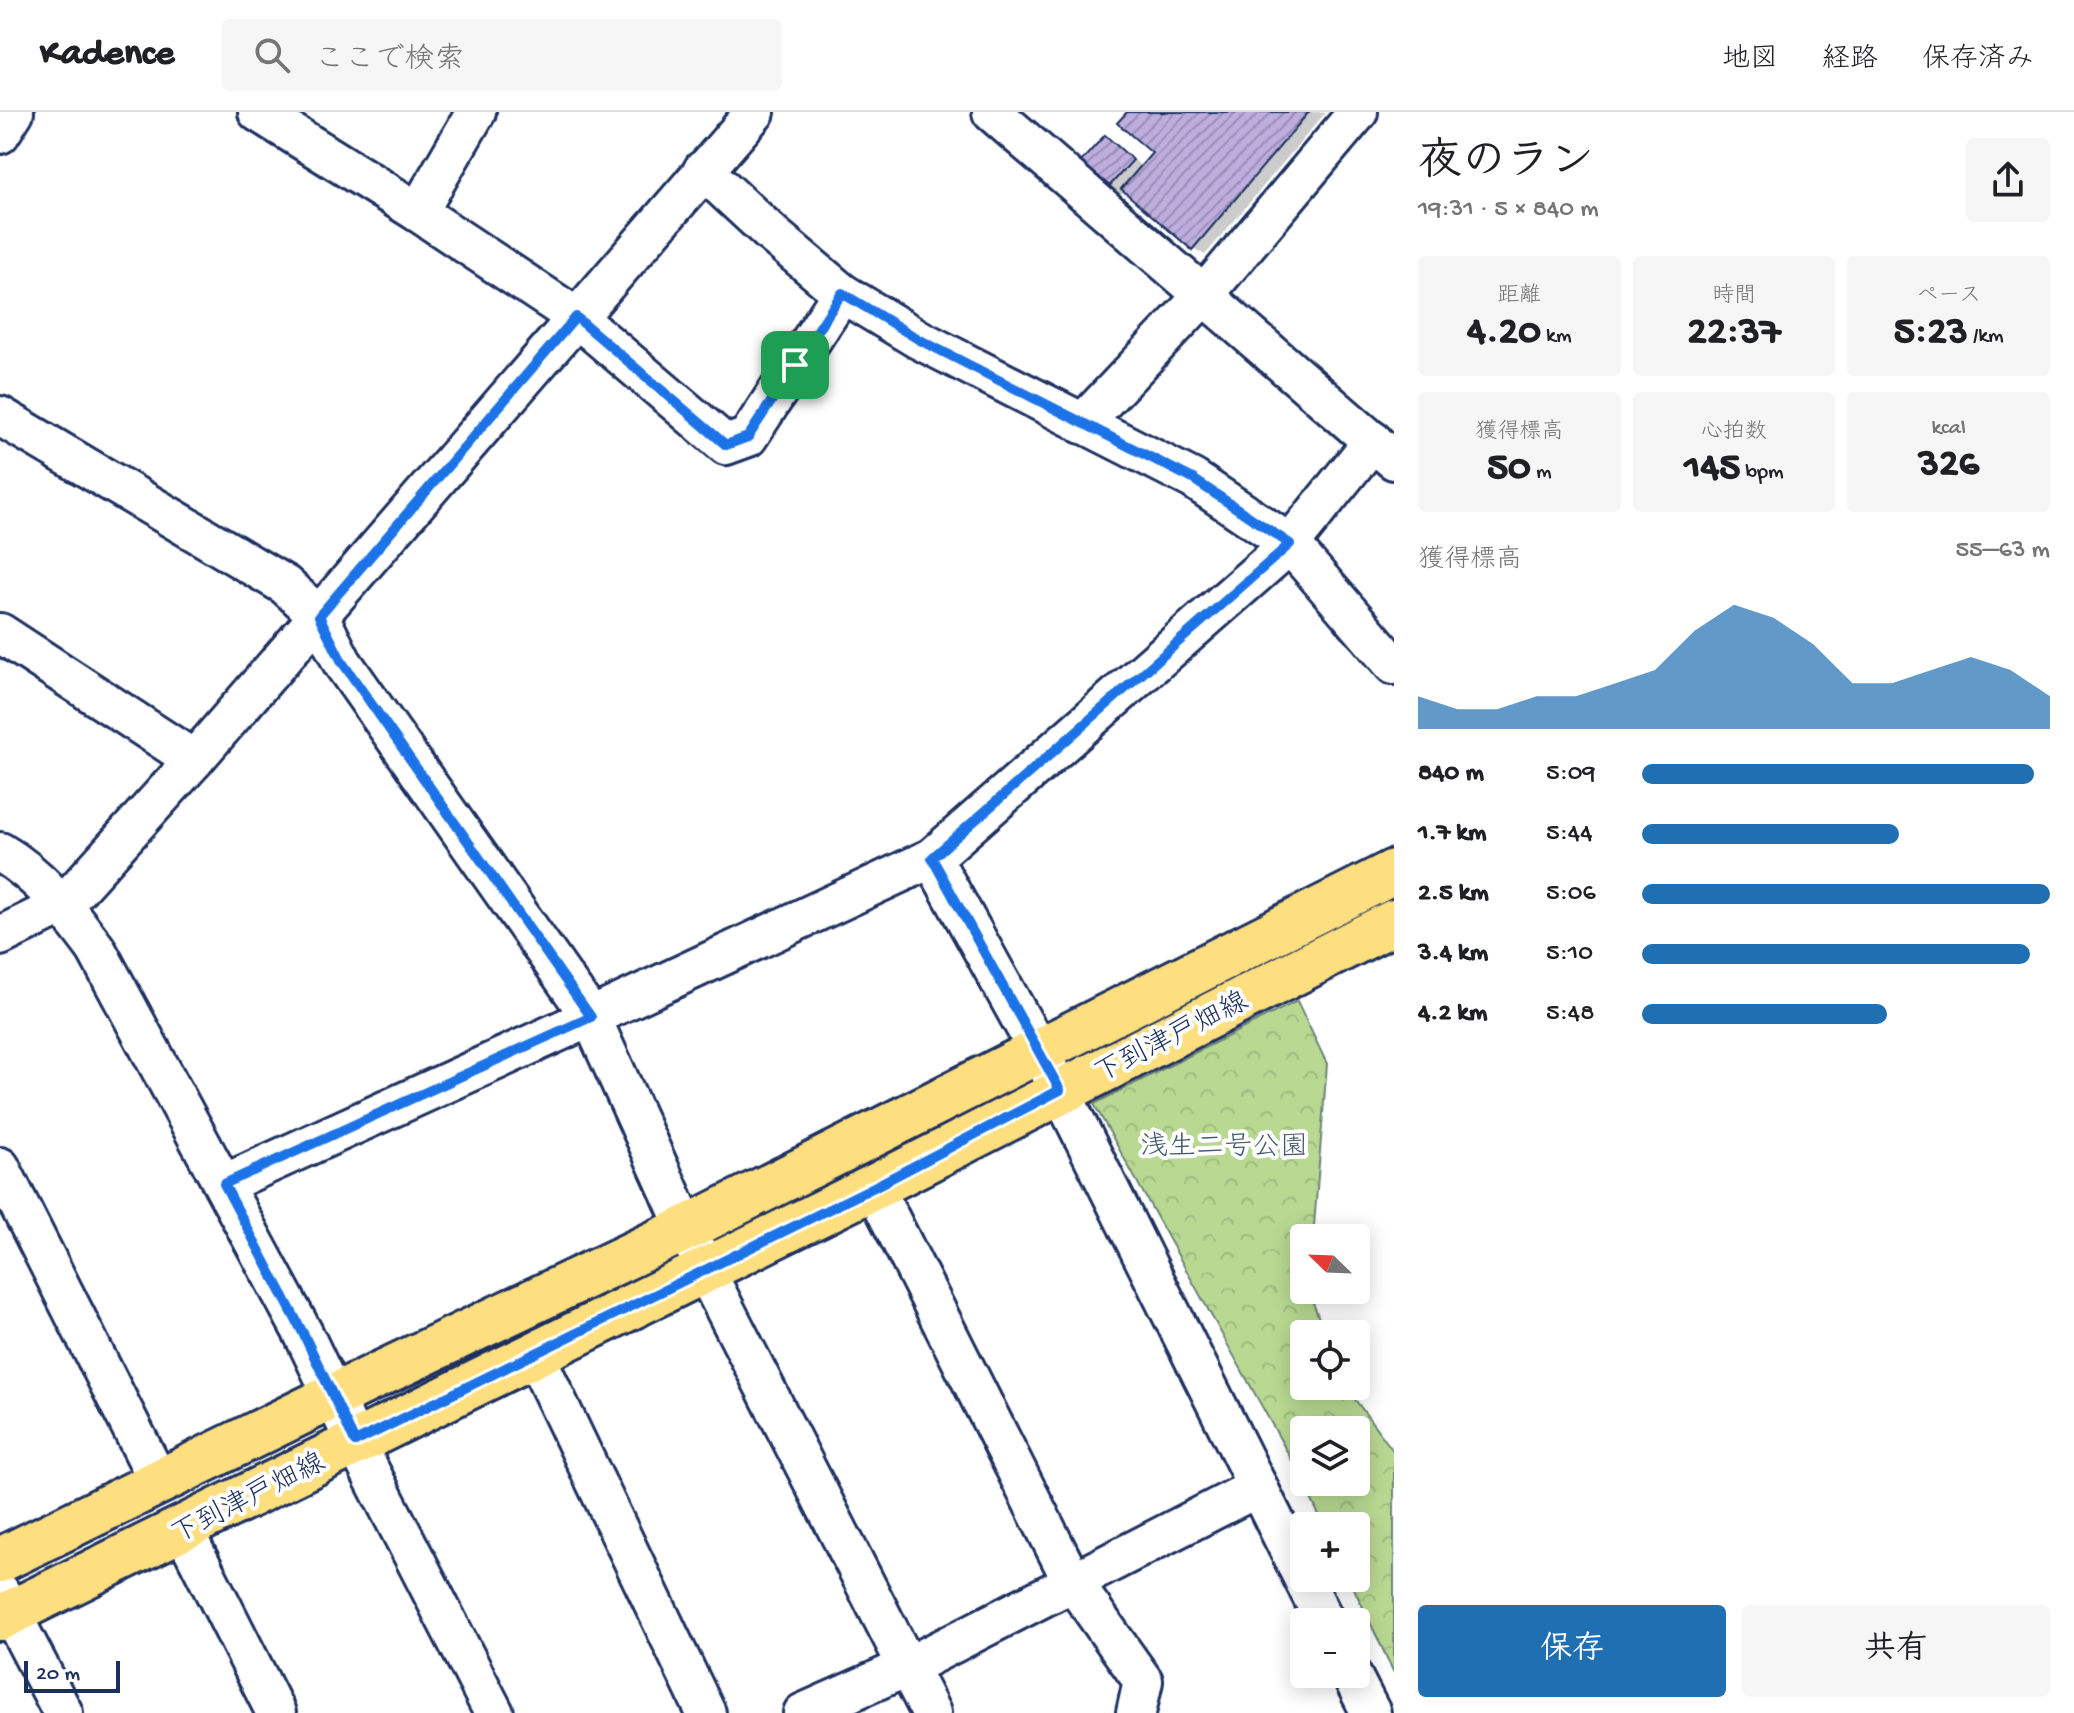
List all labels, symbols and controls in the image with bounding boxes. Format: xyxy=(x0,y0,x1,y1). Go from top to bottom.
search box xyxy=(222,19,782,91)
text: Kadence xyxy=(40,33,174,77)
icon: search xyxy=(250,33,294,77)
text: ここで検索 xyxy=(314,44,464,79)
text: 地図 xyxy=(1722,44,1778,77)
text: 経路 xyxy=(1822,44,1878,77)
text: 保存済み xyxy=(1922,44,2034,77)
button: share xyxy=(1966,138,2050,222)
text: 夜のラン xyxy=(1418,139,1594,191)
text: 19:31 · 5 × 840 m xyxy=(1418,195,1599,226)
text: 距離 xyxy=(1497,284,1541,310)
text: 時間 xyxy=(1712,284,1756,310)
text: ペース xyxy=(1916,284,1981,310)
text: 4.20 xyxy=(1467,310,1541,357)
text: 22:37 xyxy=(1687,310,1781,357)
text: 5:23 xyxy=(1894,310,1968,357)
text: km xyxy=(1541,324,1572,350)
text: /km xyxy=(1968,324,2004,350)
pin xyxy=(761,331,829,399)
icon: arrive xyxy=(773,343,817,387)
text: kcal xyxy=(1931,416,1966,442)
text: 獲得標高 xyxy=(1475,420,1563,446)
text: 心拍数 xyxy=(1701,420,1767,446)
text: 326 xyxy=(1918,442,1979,489)
text: 50 xyxy=(1487,446,1531,493)
text: 145 xyxy=(1684,446,1740,493)
text: m xyxy=(1531,460,1552,486)
text: bpm xyxy=(1740,460,1784,486)
text: 55–63 m xyxy=(1955,536,2050,567)
text: 獲得標高 xyxy=(1418,546,1522,577)
text: 840 m xyxy=(1418,759,1484,790)
text: 5:09 xyxy=(1546,759,1596,790)
text: 1.7 km xyxy=(1418,819,1486,850)
text: 5:44 xyxy=(1546,819,1592,850)
text: 2.5 km xyxy=(1418,879,1489,910)
text: 5:06 xyxy=(1546,879,1596,910)
text: 3.4 km xyxy=(1418,939,1488,970)
text: 5:10 xyxy=(1546,939,1593,970)
street label: 下到津戸畑線 xyxy=(1089,985,1254,1092)
text: 4.2 km xyxy=(1418,999,1487,1030)
text: 5:48 xyxy=(1546,999,1594,1030)
park label: 浅生二号公園 xyxy=(1140,1131,1308,1165)
north arrow xyxy=(1290,1224,1370,1304)
map controls xyxy=(1290,1224,1370,1688)
button: locate xyxy=(1290,1320,1370,1400)
button: layers xyxy=(1290,1416,1370,1496)
street label: 下到津戸畑線 xyxy=(166,1446,331,1553)
button: + xyxy=(1290,1512,1370,1592)
button: 保存 xyxy=(1418,1605,1726,1697)
button: 共有 xyxy=(1742,1605,2050,1697)
button: − xyxy=(1290,1608,1370,1688)
scale bar xyxy=(24,1657,120,1693)
text: 20 m xyxy=(36,1662,80,1688)

